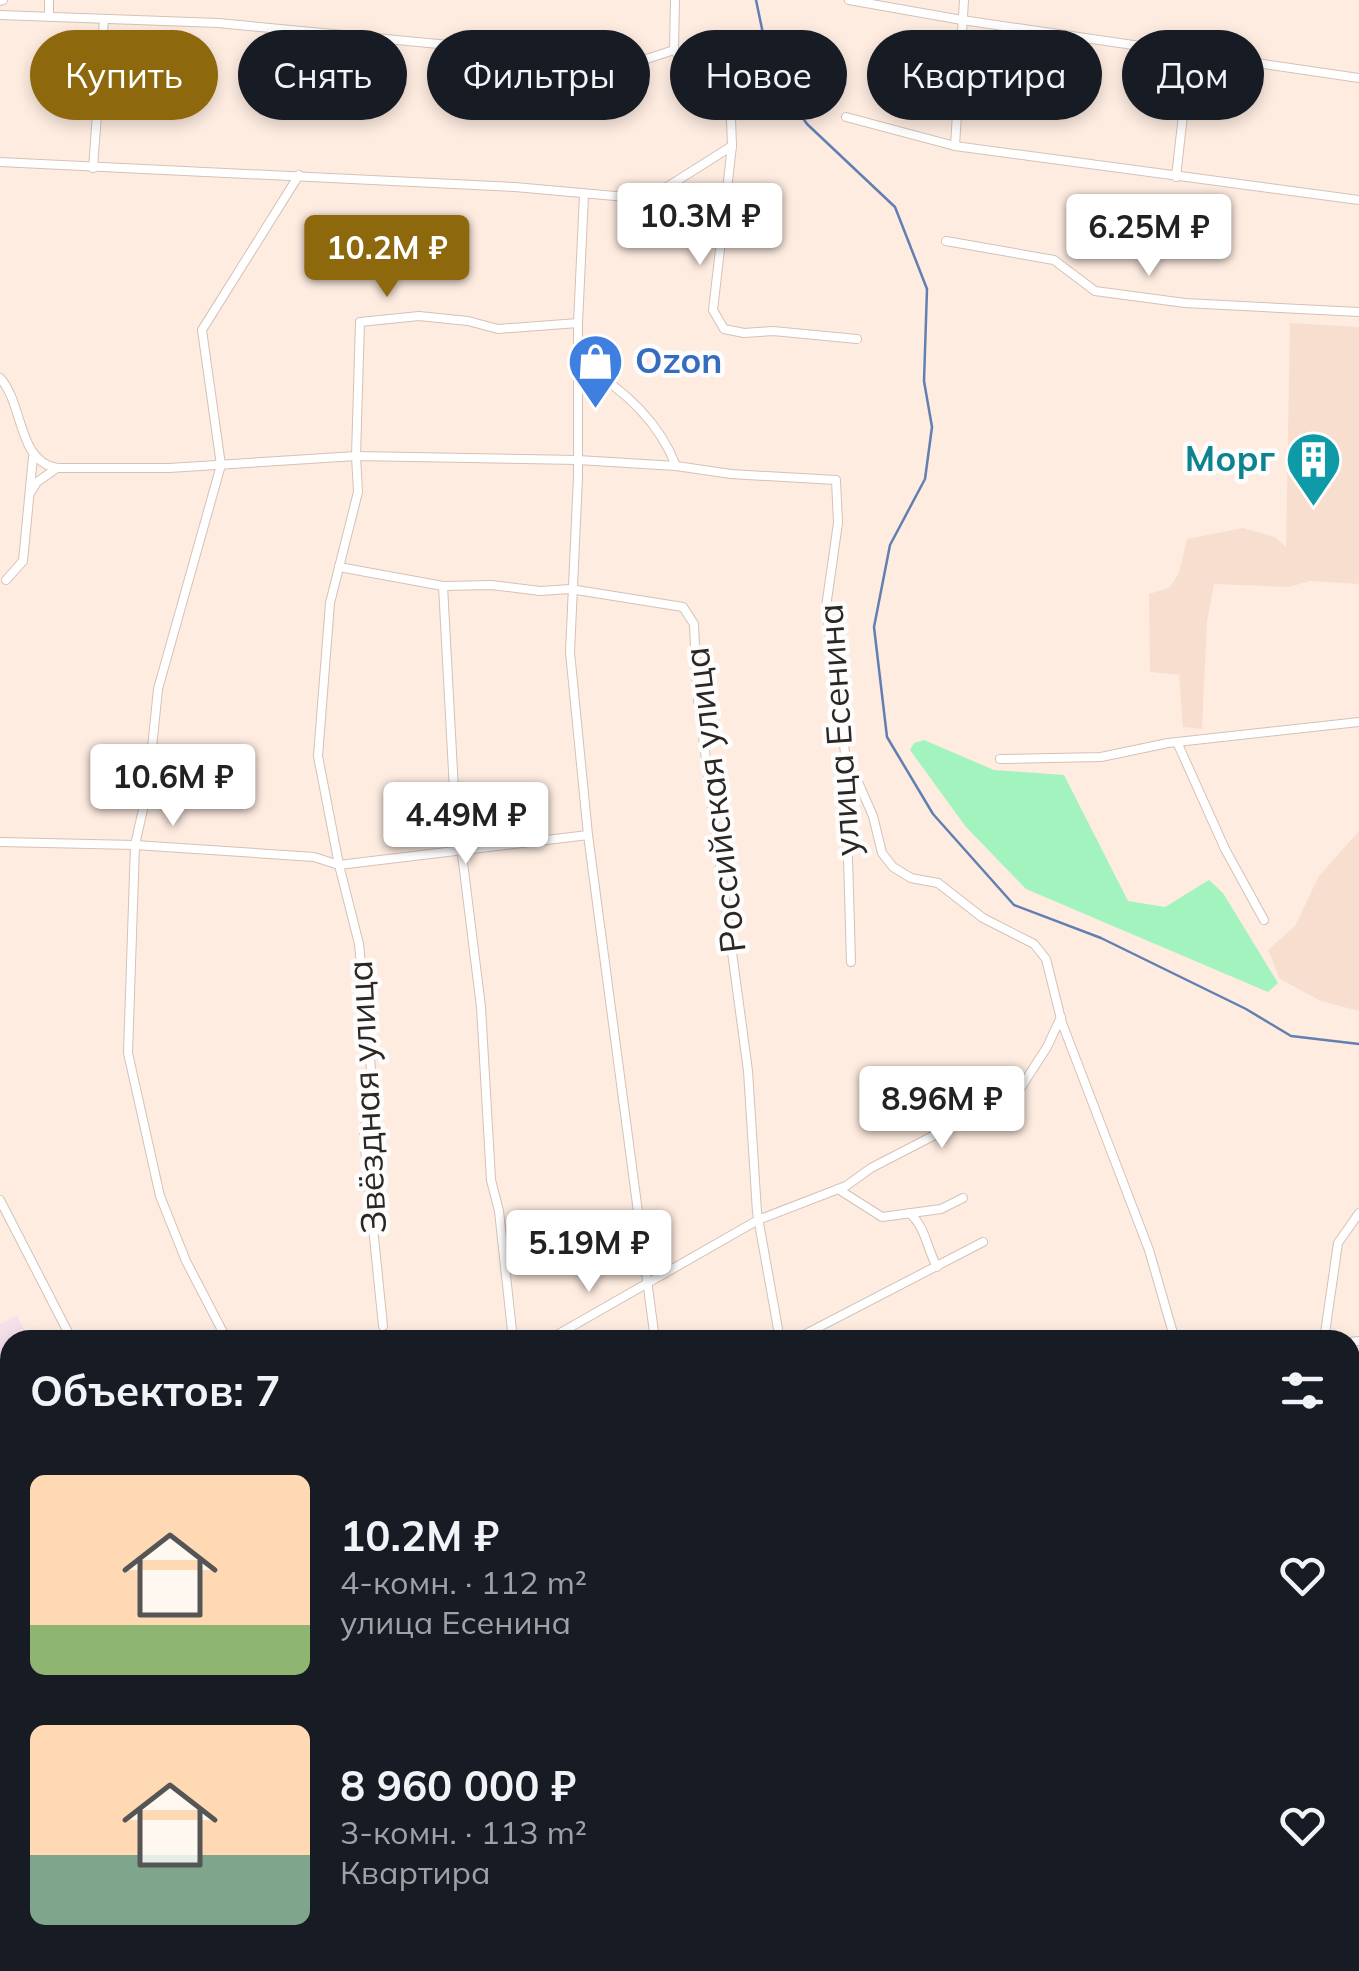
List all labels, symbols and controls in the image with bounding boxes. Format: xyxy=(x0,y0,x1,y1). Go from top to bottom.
chip: Купить xyxy=(30,30,218,120)
chip: Снять xyxy=(238,30,407,120)
chip: Фильтры xyxy=(427,30,650,120)
chip: Новое xyxy=(670,30,847,120)
chip: Квартира xyxy=(867,30,1102,120)
chip: Дом xyxy=(1122,30,1264,120)
pin: 10.3M ₽ xyxy=(608,183,792,268)
pin: 6.25M ₽ xyxy=(1057,194,1241,279)
text: 10.3M ₽ xyxy=(639,195,761,235)
text: 6.25M ₽ xyxy=(1088,206,1210,246)
pin: 10.2M ₽ xyxy=(295,215,479,300)
text: 10.2M ₽ xyxy=(326,227,448,267)
shop icon: Ozon xyxy=(566,331,626,410)
place label: Ozon xyxy=(635,338,722,382)
building icon: Морг xyxy=(1284,429,1344,508)
place label: Морг xyxy=(1185,436,1275,480)
street label: улица Есенина xyxy=(807,602,869,858)
street label: Российская улица xyxy=(673,645,755,956)
pin: 10.6M ₽ xyxy=(81,744,265,829)
text: 10.6M ₽ xyxy=(112,756,234,796)
pin: 4.49M ₽ xyxy=(374,782,558,867)
text: 4.49M ₽ xyxy=(405,794,527,834)
street label: Звёздная улица xyxy=(337,959,395,1235)
pin: 8.96M ₽ xyxy=(850,1066,1034,1151)
text: 8.96M ₽ xyxy=(881,1078,1003,1118)
pin: 5.19M ₽ xyxy=(497,1210,681,1295)
text: 5.19M ₽ xyxy=(528,1222,650,1262)
icon: filters xyxy=(1275,1363,1330,1418)
text: Объектов: 7 xyxy=(30,1364,280,1417)
text: 10.2M ₽ xyxy=(340,1509,499,1562)
icon: home xyxy=(110,1515,230,1635)
icon: heart xyxy=(1275,1548,1330,1603)
text: 4-комн. · 112 m² xyxy=(340,1562,587,1602)
text: улица Есенина xyxy=(340,1602,571,1642)
text: 8 960 000 ₽ xyxy=(340,1759,576,1812)
icon: home xyxy=(110,1765,230,1885)
icon: heart xyxy=(1275,1798,1330,1853)
text: 3-комн. · 113 m² xyxy=(340,1812,587,1852)
text: Квартира xyxy=(340,1852,491,1892)

